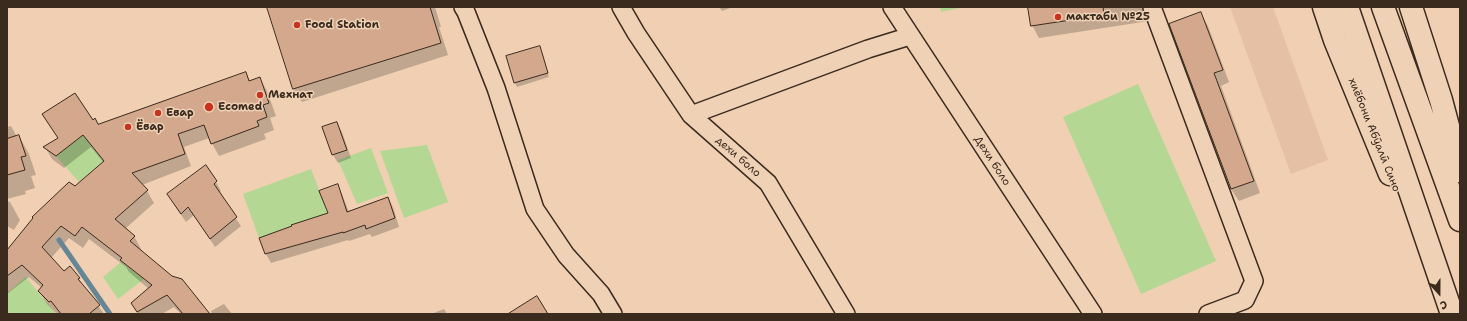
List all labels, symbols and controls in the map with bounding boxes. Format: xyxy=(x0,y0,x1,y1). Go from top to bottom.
place label: мактаби №25 xyxy=(1066,10,1150,24)
marker: мактаби №25 xyxy=(1053,12,1063,22)
place label: Food Station xyxy=(305,18,379,32)
marker: Food Station xyxy=(292,20,302,30)
street label: хиёбони Абӯалӣ Сино xyxy=(1345,76,1403,194)
place label: Мехнат xyxy=(268,88,313,102)
marker: Мехнат xyxy=(255,90,265,100)
place label: Ecomed xyxy=(218,100,262,114)
marker: Ecomed xyxy=(203,101,215,113)
place label: Евар xyxy=(166,106,193,120)
marker: Евар xyxy=(153,108,163,118)
place label: Ёвар xyxy=(136,120,163,134)
marker: Ёвар xyxy=(123,122,133,132)
street label: дехи боло xyxy=(713,134,763,180)
street label: Дехи боло xyxy=(971,134,1013,188)
north arrow xyxy=(1419,273,1459,313)
text: С xyxy=(1438,296,1449,313)

